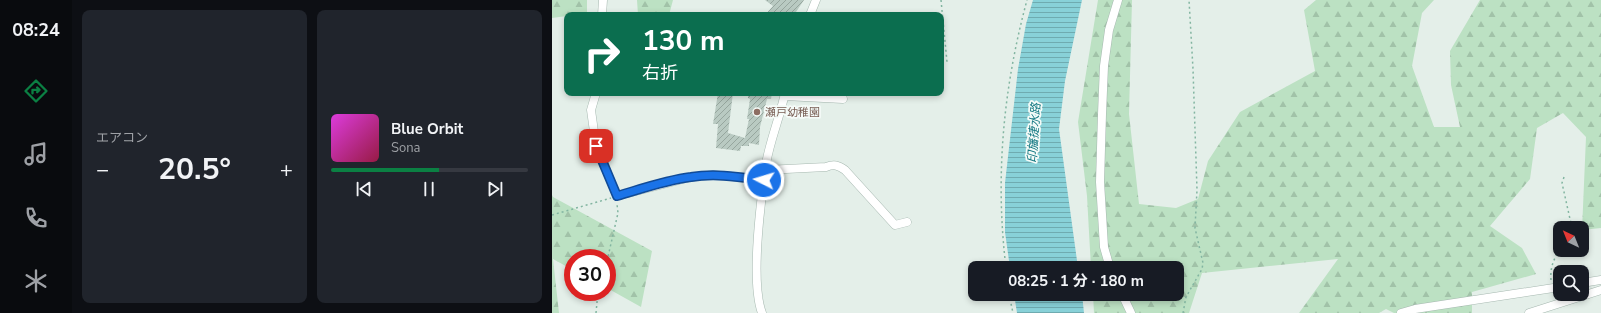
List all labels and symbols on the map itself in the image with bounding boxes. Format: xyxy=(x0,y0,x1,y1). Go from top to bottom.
water label: 印旛捷水路 xyxy=(1024,102,1044,163)
place label: 瀬戸幼稚園 xyxy=(765,105,820,120)
marker: 瀬戸幼稚園 xyxy=(752,107,762,117)
pin xyxy=(579,129,613,163)
position arrow xyxy=(743,159,785,201)
north arrow xyxy=(1553,221,1589,257)
speed limit sign: 30 xyxy=(564,249,616,301)

